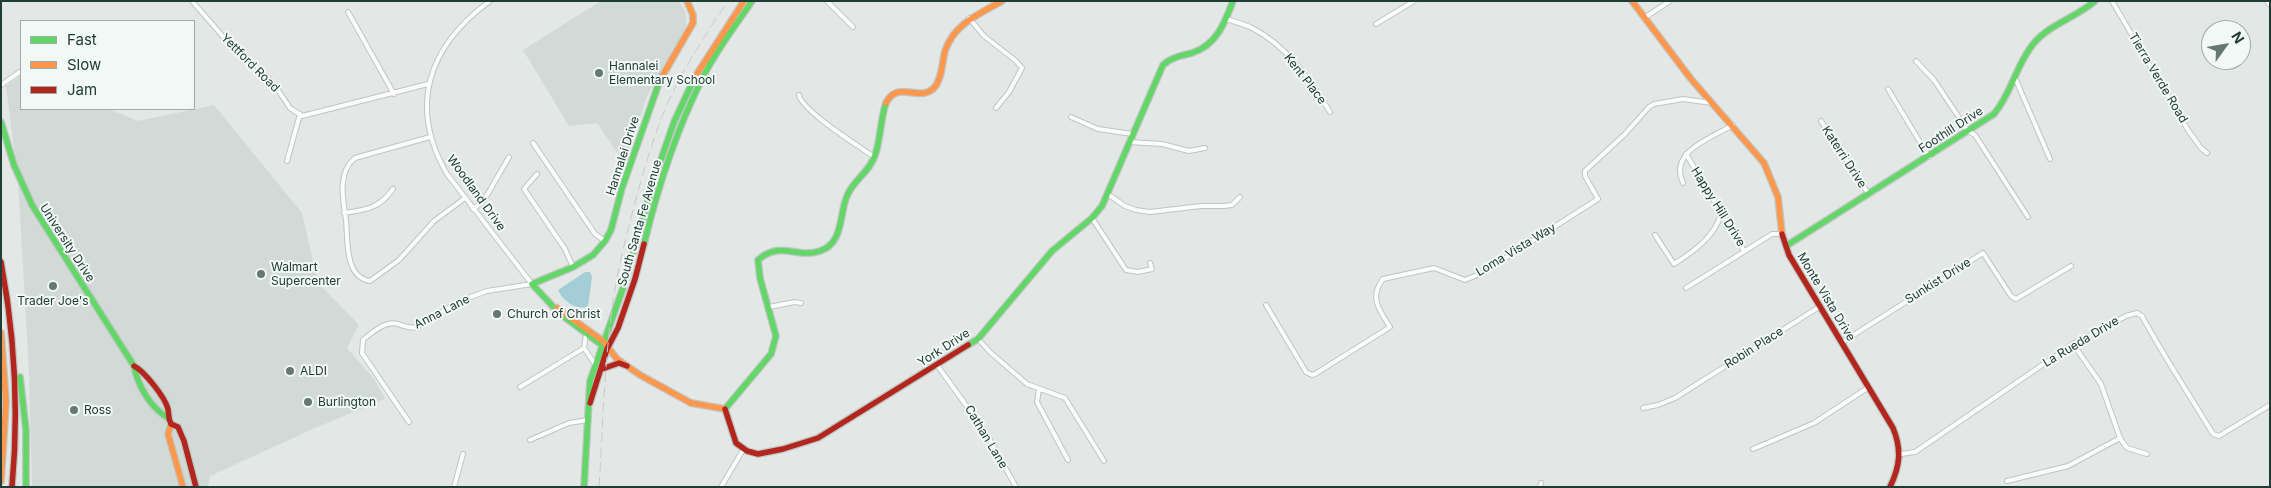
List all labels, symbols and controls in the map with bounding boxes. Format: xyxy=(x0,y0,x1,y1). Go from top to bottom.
legend xyxy=(20,20,195,110)
north arrow xyxy=(2201,20,2251,70)
text: N xyxy=(2228,28,2248,46)
text: Fast xyxy=(67,30,97,49)
street label: Tierra Verde Road xyxy=(2125,30,2191,126)
street label: Yettford Road xyxy=(218,31,282,95)
street label: Kent Place xyxy=(1281,51,1329,107)
text: Slow xyxy=(67,55,101,74)
place label: Hannalei Elementary School xyxy=(609,59,715,87)
marker: Hannalei Elementary School xyxy=(593,67,605,79)
text: Jam xyxy=(67,80,97,99)
street label: Foothill Drive xyxy=(1916,104,1986,156)
street label: Hannalei Drive xyxy=(603,115,643,197)
street label: Katerri Drive xyxy=(1819,123,1869,191)
street label: Woodland Drive xyxy=(444,152,508,234)
street label: South Santa Fe Avenue xyxy=(615,158,665,288)
street label: Happy Hill Drive xyxy=(1688,165,1748,249)
street label: University Drive xyxy=(36,201,98,285)
street label: Loma Vista Way xyxy=(1473,220,1559,280)
street label: Monte Vista Drive xyxy=(1794,250,1858,344)
street label: Sunkist Drive xyxy=(1902,255,1974,307)
place label: Walmart Supercenter xyxy=(271,260,341,288)
marker: Walmart Supercenter xyxy=(255,268,267,280)
marker: Trader Joe's xyxy=(47,280,59,292)
street label: Anna Lane xyxy=(412,292,472,332)
place label: Trader Joe's xyxy=(17,294,89,308)
place label: Church of Christ xyxy=(507,307,600,321)
marker: Church of Christ xyxy=(491,308,503,320)
street label: La Rueda Drive xyxy=(2040,314,2122,370)
street label: Robin Place xyxy=(1722,324,1786,372)
street label: York Drive xyxy=(915,326,973,370)
place label: ALDI xyxy=(300,364,327,378)
marker: ALDI xyxy=(284,365,296,377)
place label: Burlington xyxy=(318,395,376,409)
marker: Burlington xyxy=(302,396,314,408)
place label: Ross xyxy=(84,403,111,417)
street label: Cathan Lane xyxy=(961,403,1011,471)
marker: Ross xyxy=(68,404,80,416)

